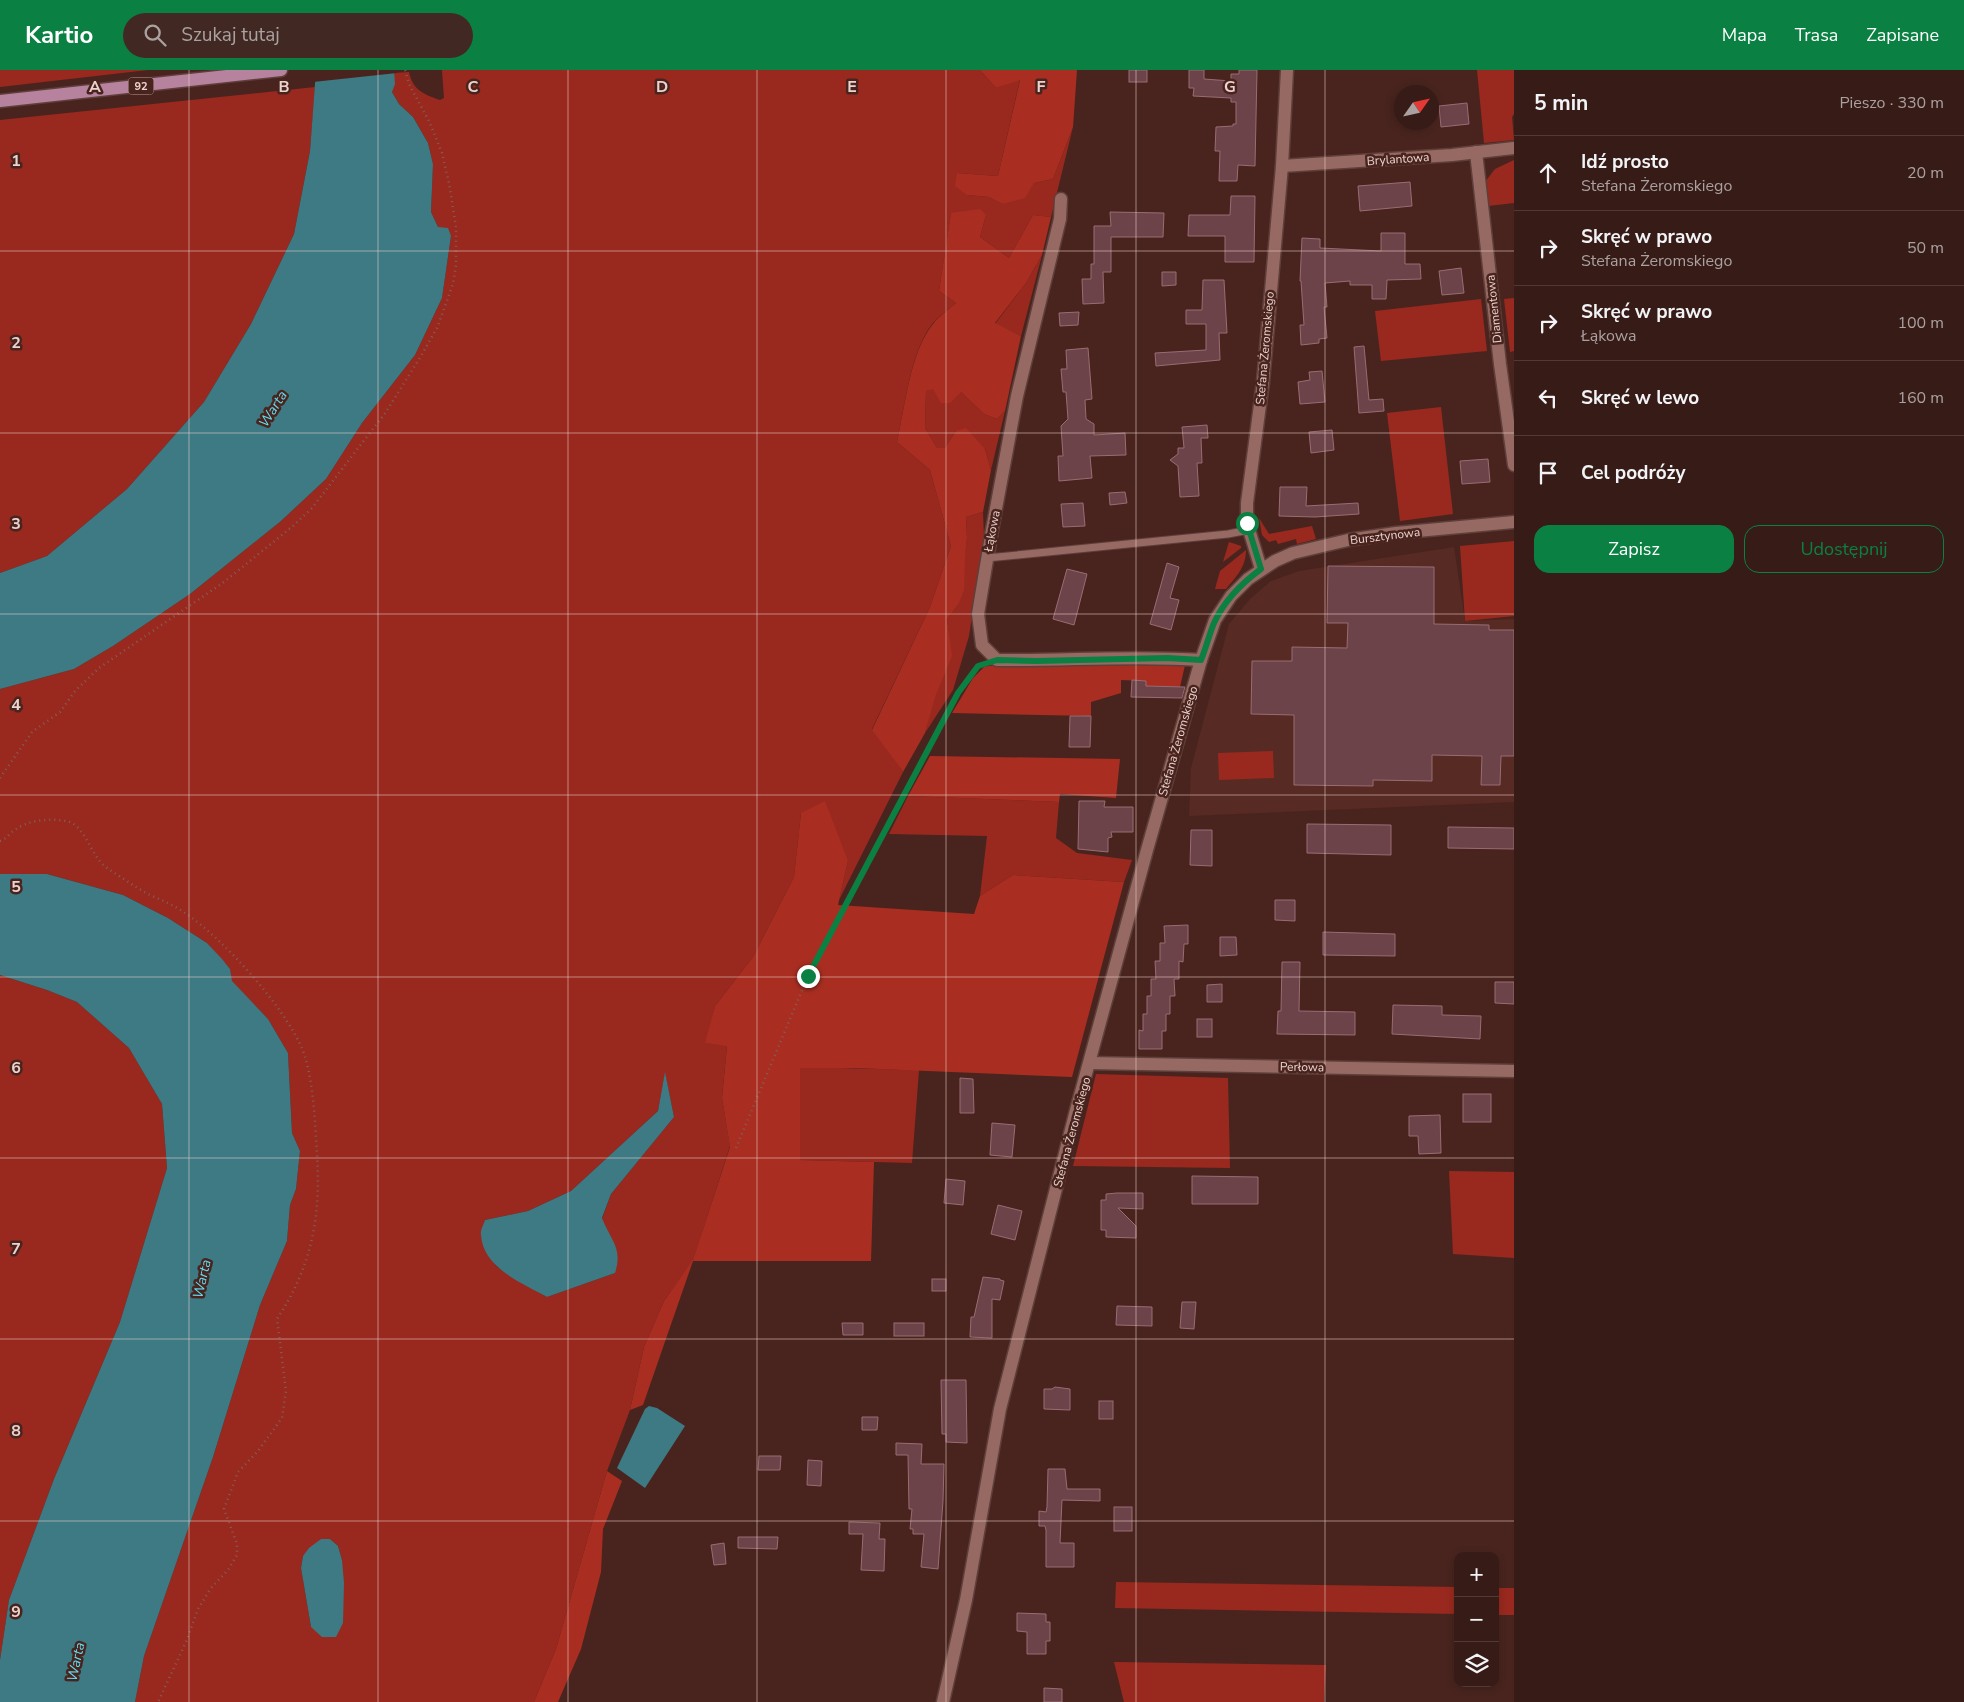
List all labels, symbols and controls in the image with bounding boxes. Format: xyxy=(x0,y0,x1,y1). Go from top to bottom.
search box xyxy=(123,13,473,58)
text: Kartio xyxy=(25,19,93,51)
icon: search xyxy=(141,21,169,49)
text: Szukaj tutaj xyxy=(181,22,280,48)
text: Mapa xyxy=(1722,23,1767,47)
text: Trasa xyxy=(1795,23,1838,47)
text: Zapisane xyxy=(1866,23,1939,47)
text: A xyxy=(89,76,101,98)
text: B xyxy=(278,76,290,98)
text: C xyxy=(468,76,479,98)
text: D xyxy=(656,76,668,98)
text: E xyxy=(847,76,857,98)
text: F xyxy=(1037,76,1046,98)
text: G xyxy=(1224,76,1236,98)
road number: 92 xyxy=(128,78,154,94)
north arrow xyxy=(1394,85,1439,130)
text: 5 min xyxy=(1534,89,1588,117)
text: Pieszo · 330 m xyxy=(1839,92,1944,114)
street label: Brylantowa xyxy=(1366,149,1430,169)
text: Idź prosto xyxy=(1581,149,1669,175)
text: 1 xyxy=(11,150,21,172)
icon: ahead xyxy=(1534,159,1562,187)
text: 20 m xyxy=(1907,162,1944,184)
text: Stefana Żeromskiego xyxy=(1581,175,1732,197)
text: Skręć w prawo xyxy=(1581,224,1712,250)
icon: right xyxy=(1534,234,1562,262)
text: 50 m xyxy=(1907,237,1944,259)
text: Stefana Żeromskiego xyxy=(1581,250,1732,272)
street label: Diamentowa xyxy=(1482,274,1506,344)
street label: Stefana Żeromskiego xyxy=(1252,290,1278,405)
text: Skręć w prawo xyxy=(1581,299,1712,325)
icon: right xyxy=(1534,309,1562,337)
text: 100 m xyxy=(1897,312,1944,334)
text: Łąkowa xyxy=(1581,325,1637,347)
text: 2 xyxy=(11,332,21,354)
icon: left xyxy=(1534,384,1562,412)
text: Skręć w lewo xyxy=(1581,385,1699,411)
water label: Warta xyxy=(254,387,292,431)
text: 160 m xyxy=(1897,387,1944,409)
icon: arrive xyxy=(1534,459,1562,487)
text: Cel podróży xyxy=(1581,460,1685,486)
street label: Łąkowa xyxy=(980,509,1004,554)
route start xyxy=(1236,512,1259,535)
text: 3 xyxy=(11,513,21,535)
street label: Bursztynowa xyxy=(1349,524,1421,548)
button: Zapisz xyxy=(1534,525,1734,573)
button: Udostępnij xyxy=(1744,525,1944,573)
street label: Stefana Żeromskiego xyxy=(1155,684,1201,798)
text: 4 xyxy=(11,694,21,716)
text: 5 xyxy=(11,876,21,898)
route end xyxy=(797,965,820,988)
text: 6 xyxy=(11,1057,21,1079)
street label: Perłowa xyxy=(1280,1059,1324,1075)
street label: Stefana Żeromskiego xyxy=(1050,1075,1095,1189)
text: 7 xyxy=(11,1238,21,1260)
water label: Warta xyxy=(188,1258,216,1300)
text: 8 xyxy=(11,1420,21,1442)
map controls xyxy=(1454,1552,1499,1687)
button: + xyxy=(1454,1552,1499,1597)
button: − xyxy=(1454,1597,1499,1642)
text: 9 xyxy=(11,1601,21,1623)
water label: Warta xyxy=(63,1641,89,1683)
button: layers xyxy=(1454,1642,1499,1687)

